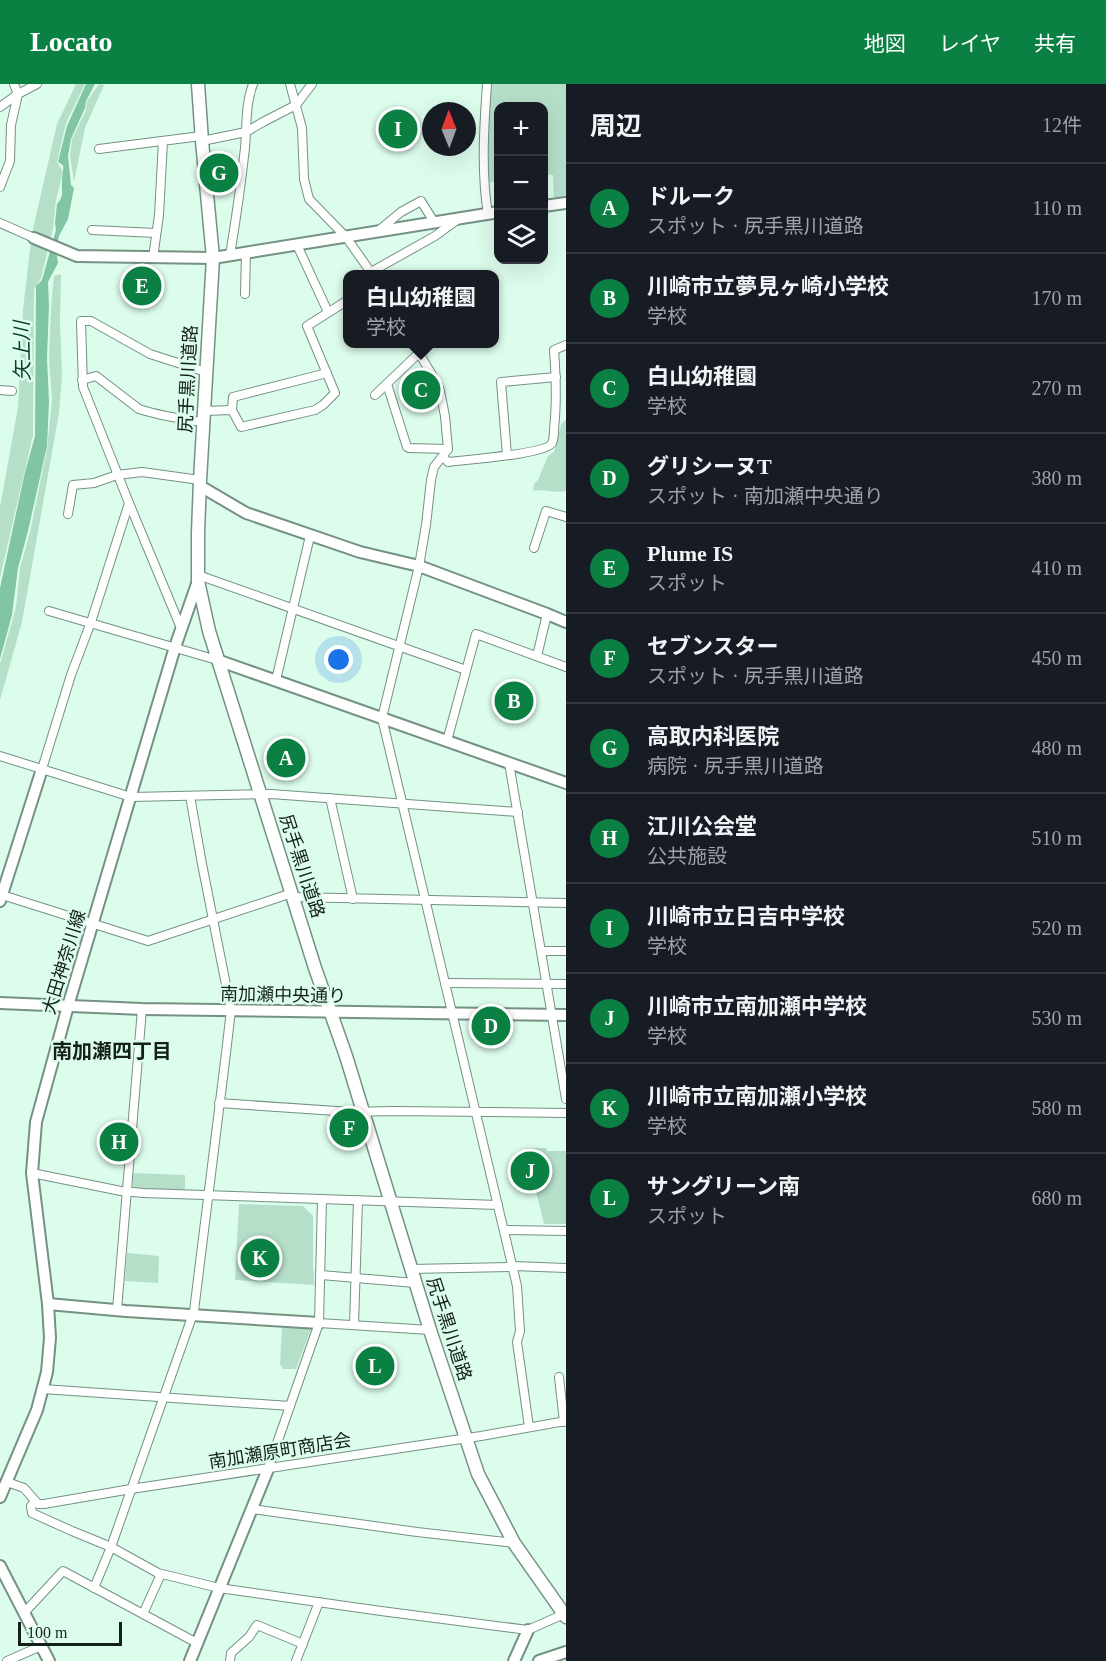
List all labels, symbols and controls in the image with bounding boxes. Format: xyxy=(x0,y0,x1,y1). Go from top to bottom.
text: Locato xyxy=(30,26,112,57)
text: 地図 xyxy=(864,32,906,56)
text: レイヤ xyxy=(939,32,1001,56)
text: 共有 xyxy=(1034,32,1076,56)
north arrow xyxy=(422,102,476,156)
map controls xyxy=(494,102,548,264)
button: + xyxy=(494,102,548,156)
pin: I xyxy=(378,106,418,152)
text: 周辺 xyxy=(590,112,642,141)
text: 12件 xyxy=(1042,114,1082,136)
pin: G xyxy=(200,150,238,196)
button: − xyxy=(494,156,548,210)
text: ドルーク xyxy=(647,184,735,209)
text: A xyxy=(602,197,617,219)
text: 110 m xyxy=(1032,197,1082,219)
button: layers xyxy=(494,210,548,264)
text: スポット · 尻手黒川道路 xyxy=(647,215,864,237)
pin: E xyxy=(122,264,162,308)
popup xyxy=(343,270,499,348)
text: 川崎市立夢見ヶ崎小学校 xyxy=(647,274,889,299)
text: 白山幼稚園 xyxy=(366,285,476,310)
text: B xyxy=(603,287,616,309)
text: 170 m xyxy=(1031,287,1082,309)
text: 学校 xyxy=(647,305,687,327)
text: 学校 xyxy=(366,316,406,338)
water label: 矢上川 xyxy=(10,319,34,381)
street label: 尻手黒川道路 xyxy=(175,325,201,433)
text: 白山幼稚園 xyxy=(647,364,757,389)
pin: C xyxy=(402,368,440,412)
text: C xyxy=(602,377,617,399)
text: 270 m xyxy=(1031,377,1082,399)
text: 学校 xyxy=(647,395,687,417)
text: グリシーヌT xyxy=(647,454,772,479)
text: D xyxy=(602,467,617,489)
text: 380 m xyxy=(1031,467,1082,489)
text: スポット · 南加瀬中央通り xyxy=(647,485,884,507)
text: Plume IS xyxy=(647,541,733,566)
text: E xyxy=(603,557,616,579)
text: 410 m xyxy=(1031,557,1082,579)
text: スポット xyxy=(647,572,727,594)
text: セブンスター xyxy=(647,634,779,659)
your location xyxy=(324,645,353,674)
text: F xyxy=(603,647,616,669)
text: 450 m xyxy=(1031,647,1082,669)
text: スポット · 尻手黒川道路 xyxy=(647,665,864,687)
pin: B xyxy=(494,678,534,724)
text: 高取内科医院 xyxy=(647,724,779,749)
pin: A xyxy=(266,736,306,780)
text: G xyxy=(602,737,617,759)
text: 480 m xyxy=(1031,737,1082,759)
text: 病院 · 尻手黒川道路 xyxy=(647,755,824,777)
street label: 尻手黒川道路 xyxy=(276,812,328,920)
text: 江川公会堂 xyxy=(647,814,757,839)
text: H xyxy=(602,827,617,849)
text: 510 m xyxy=(1031,827,1082,849)
text: 公共施設 xyxy=(647,845,727,867)
text: 川崎市立日吉中学校 xyxy=(647,904,845,929)
street label: 大田神奈川線 xyxy=(39,907,89,1017)
text: I xyxy=(606,917,613,939)
text: 520 m xyxy=(1031,917,1082,939)
text: 学校 xyxy=(647,935,687,957)
street label: 南加瀬中央通り xyxy=(220,984,346,1006)
text: 川崎市立南加瀬中学校 xyxy=(647,994,867,1019)
pin: D xyxy=(472,1004,510,1048)
text: J xyxy=(605,1007,615,1029)
text: 530 m xyxy=(1031,1007,1082,1029)
text: 学校 xyxy=(647,1025,687,1047)
district label: 南加瀬四丁目 xyxy=(52,1040,172,1062)
text: 川崎市立南加瀬小学校 xyxy=(647,1084,867,1109)
text: K xyxy=(602,1097,617,1119)
text: 580 m xyxy=(1031,1097,1082,1119)
pin: F xyxy=(330,1106,368,1150)
text: 学校 xyxy=(647,1115,687,1137)
pin: H xyxy=(100,1120,138,1164)
pin: J xyxy=(510,1148,550,1194)
text: サングリーン南 xyxy=(647,1174,800,1199)
text: L xyxy=(603,1187,616,1209)
text: 680 m xyxy=(1031,1187,1082,1209)
text: スポット xyxy=(647,1205,727,1227)
pin: K xyxy=(240,1236,280,1280)
street label: 尻手黒川道路 xyxy=(423,1275,475,1383)
pin: L xyxy=(356,1344,394,1388)
street label: 南加瀬原町商店会 xyxy=(207,1430,353,1472)
scale bar xyxy=(18,1619,122,1646)
text: 100 m xyxy=(27,1624,67,1641)

